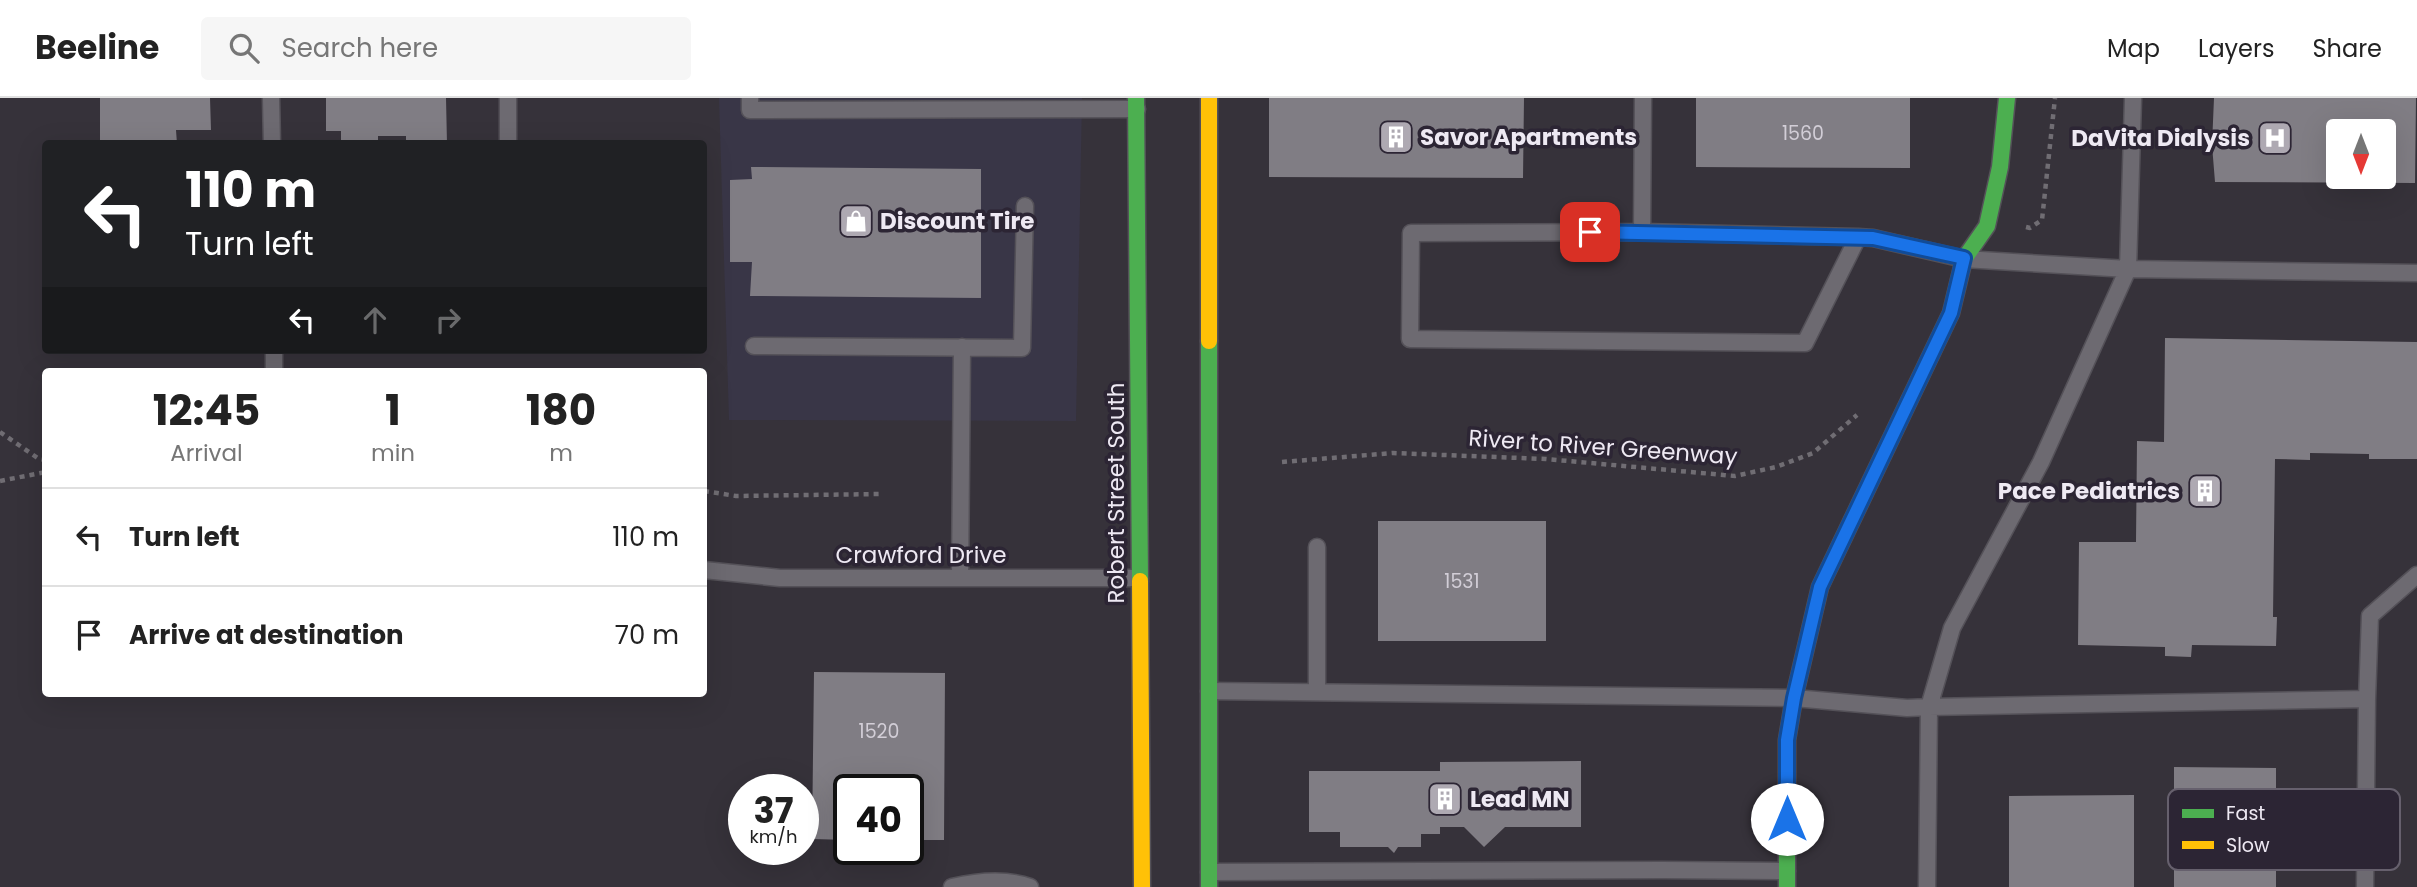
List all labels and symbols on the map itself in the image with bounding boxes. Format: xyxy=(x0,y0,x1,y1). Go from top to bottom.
building icon: Savor Apartments xyxy=(1377,118,1415,156)
hospital icon: DaVita Dialysis xyxy=(2256,119,2294,157)
north arrow xyxy=(2326,119,2396,189)
house number: 1560 xyxy=(1782,120,1824,147)
place label: Savor Apartments xyxy=(1420,121,1637,153)
place label: DaVita Dialysis xyxy=(2071,122,2250,154)
shop icon: Discount Tire xyxy=(837,202,875,240)
pin xyxy=(1560,202,1620,262)
place label: Discount Tire xyxy=(880,205,1035,237)
street label: Robert Street South xyxy=(1100,382,1132,604)
street label: River to River Greenway xyxy=(1468,422,1739,472)
building icon: Pace Pediatrics xyxy=(2186,472,2224,510)
place label: Pace Pediatrics xyxy=(1998,475,2180,507)
street label: Crawford Drive xyxy=(836,539,1006,571)
house number: 1531 xyxy=(1444,568,1480,595)
house number: 1520 xyxy=(859,718,899,745)
speed limit sign: 40 xyxy=(833,774,924,865)
building icon: Lead MN xyxy=(1426,780,1464,818)
position arrow xyxy=(1750,782,1824,856)
place label: Lead MN xyxy=(1470,783,1570,815)
legend xyxy=(2168,789,2400,870)
text: Fast xyxy=(2226,800,2265,827)
text: Slow xyxy=(2226,832,2270,859)

